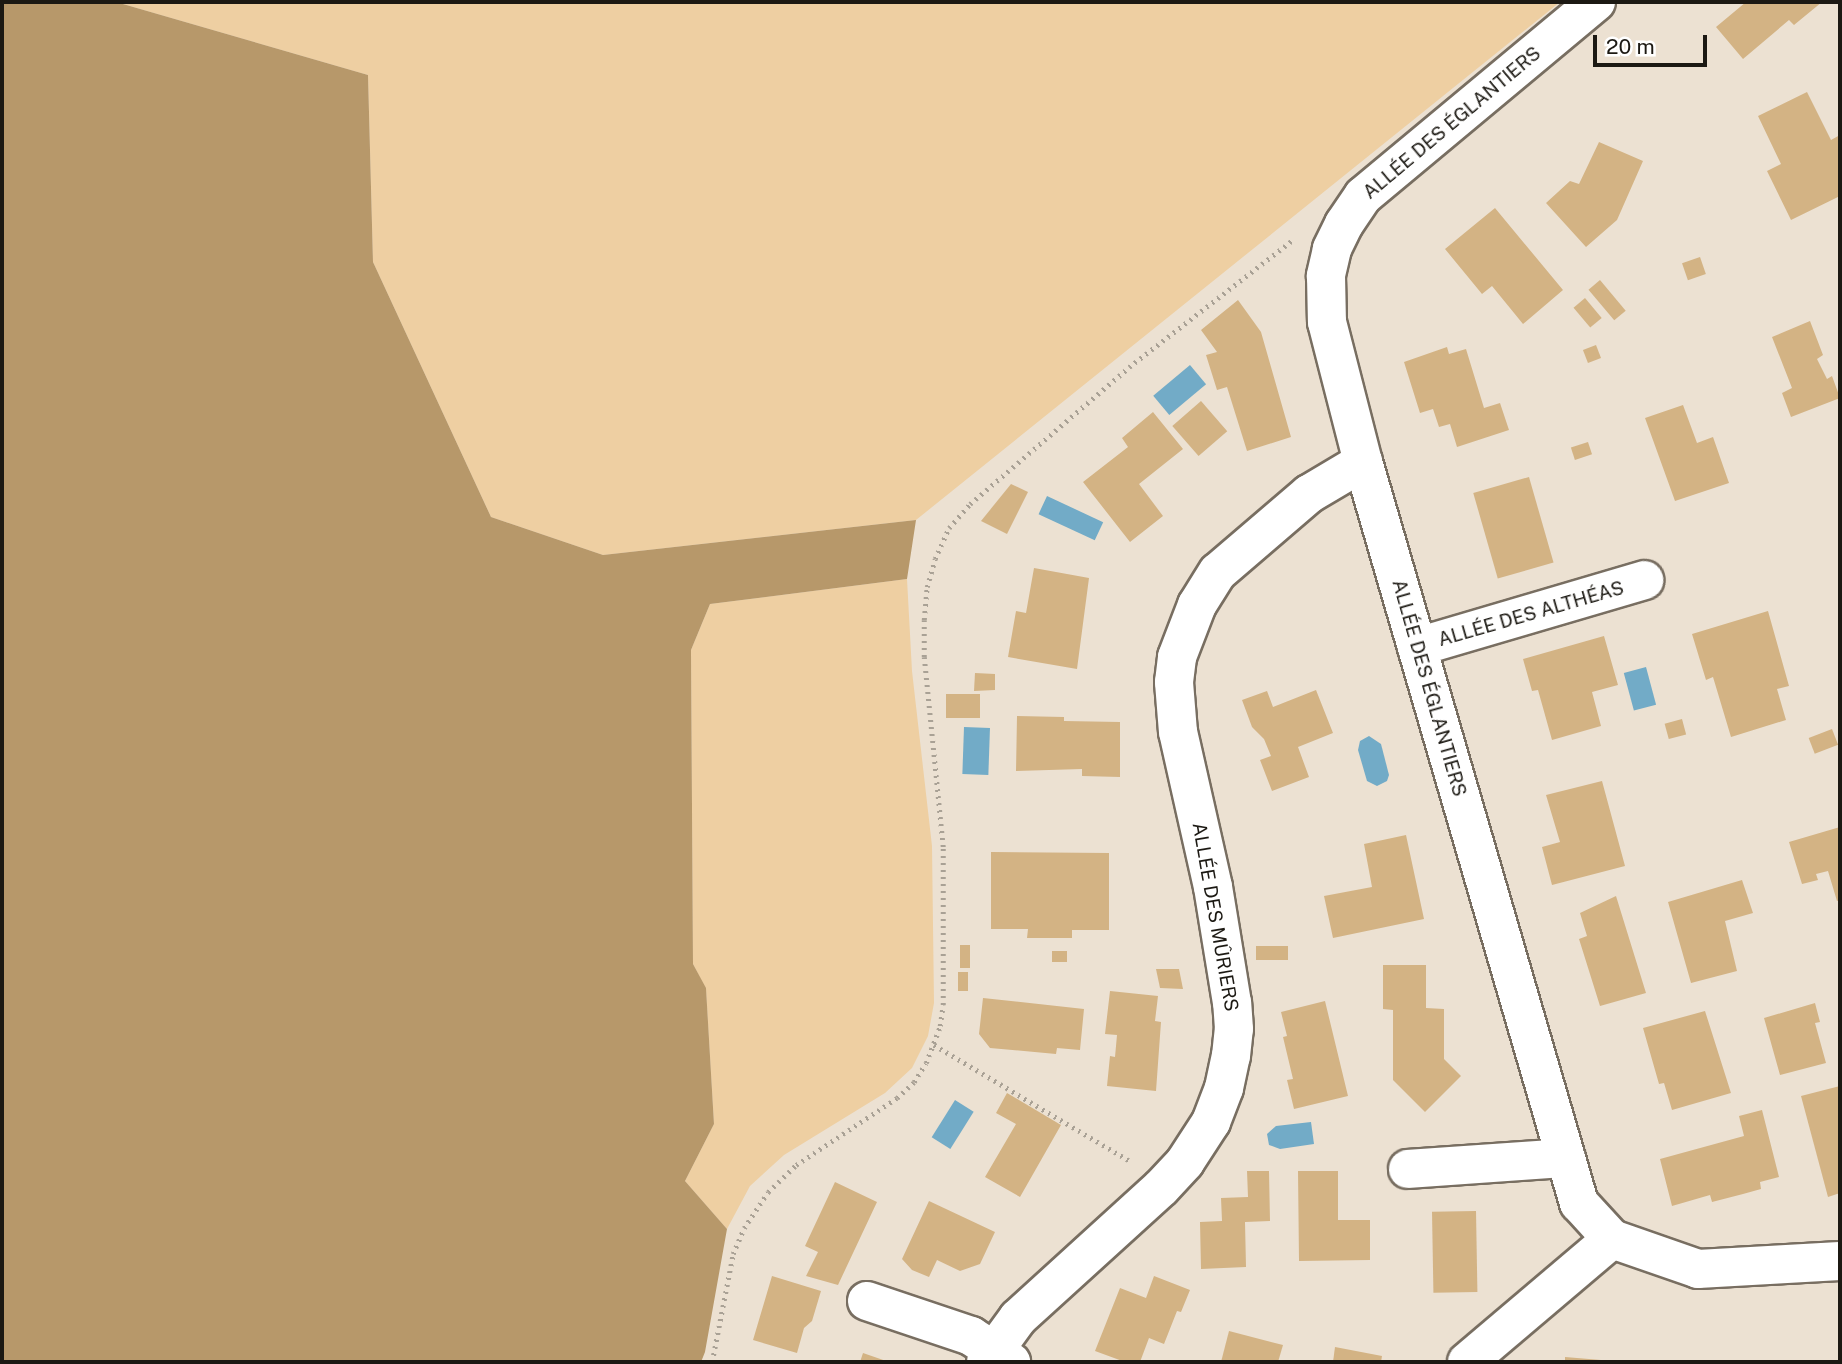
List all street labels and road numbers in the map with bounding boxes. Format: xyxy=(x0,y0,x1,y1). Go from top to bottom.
street label: ALLÉE DES ÉGLANTIERS xyxy=(1359,42,1545,204)
street label: ALLÉE DES ÉGLANTIERS xyxy=(1387,577,1471,799)
street label: ALLÉE DES ALTHÉAS xyxy=(1435,577,1627,651)
street label: ALLÉE DES MÛRIERS xyxy=(1187,821,1243,1013)

